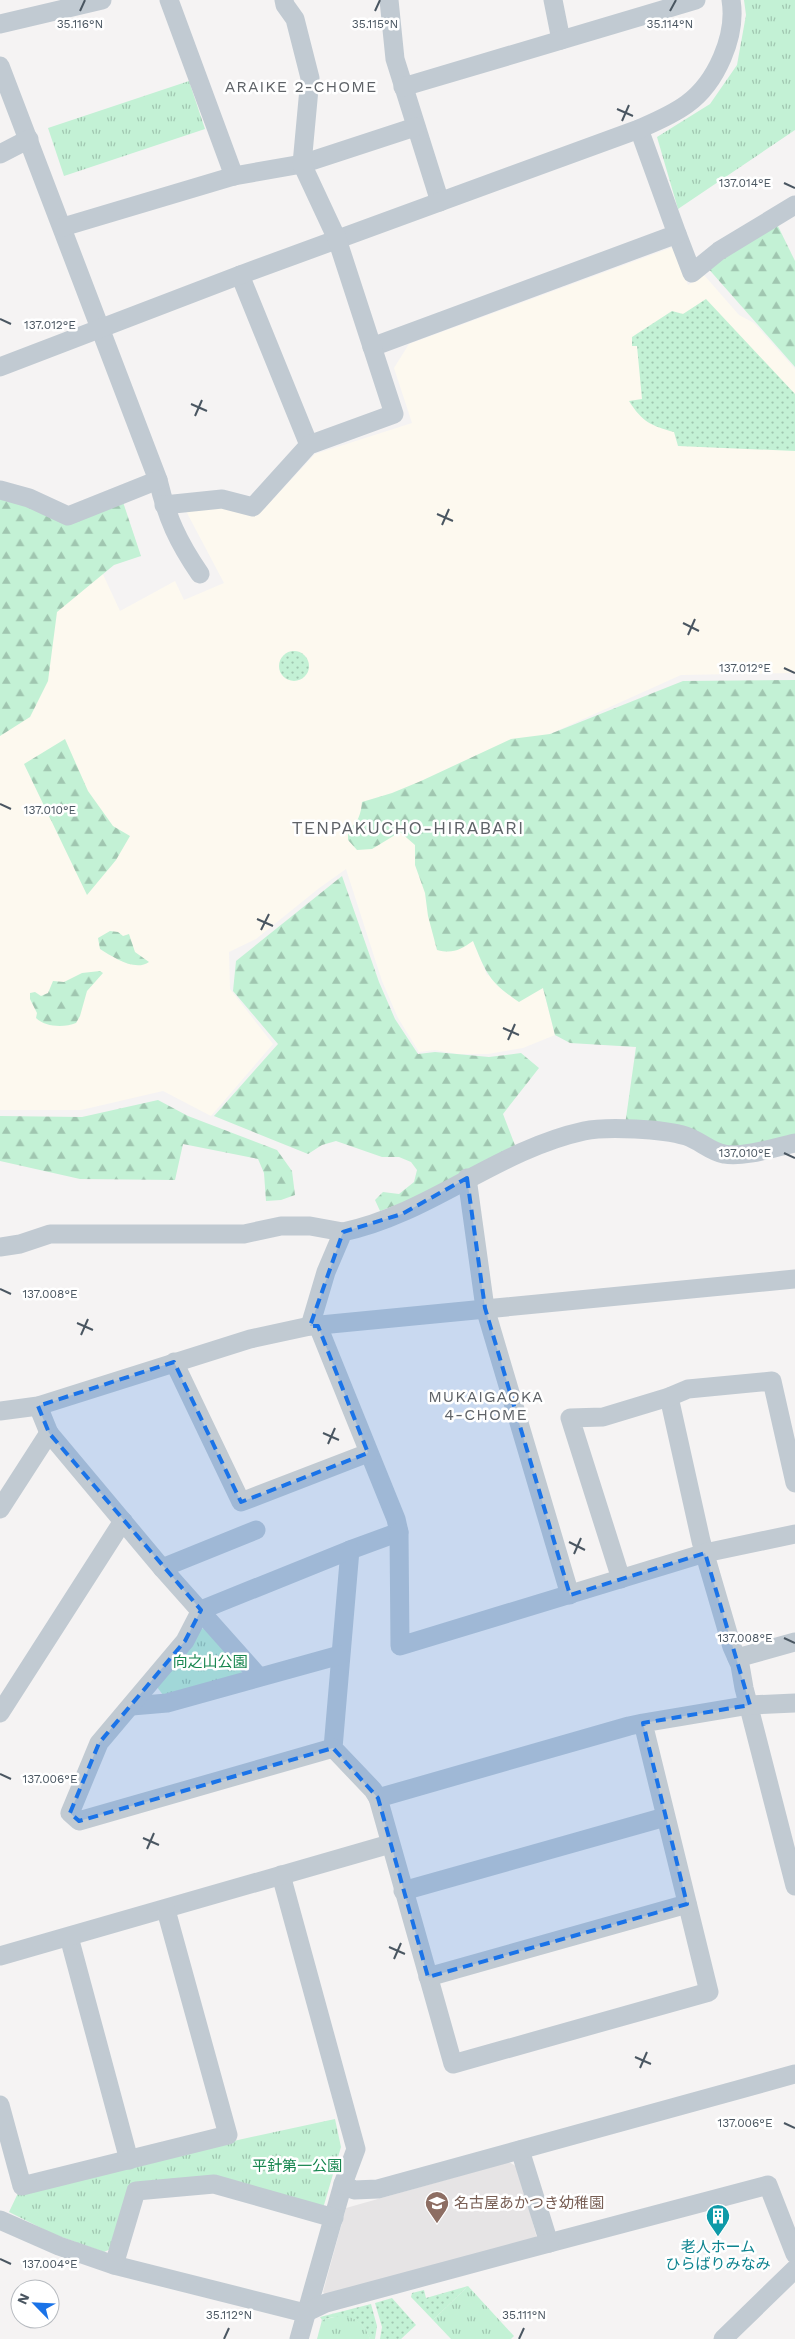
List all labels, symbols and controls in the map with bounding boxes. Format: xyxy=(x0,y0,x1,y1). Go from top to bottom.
text: 35.116°N xyxy=(57,17,103,31)
text: 35.115°N xyxy=(352,17,398,31)
text: 35.114°N xyxy=(647,17,693,31)
district label: ARAIKE 2-CHOME xyxy=(225,77,377,96)
text: 137.014°E xyxy=(719,176,772,190)
text: 137.012°E xyxy=(24,318,76,332)
text: 137.012°E xyxy=(719,661,771,675)
text: 137.010°E xyxy=(24,803,77,817)
district label: TENPAKUCHO-HIRABARI xyxy=(292,817,524,838)
text: 137.010°E xyxy=(719,1146,772,1160)
text: 137.008°E xyxy=(22,1287,78,1301)
district label: MUKAIGAOKA 4-CHOME xyxy=(428,1387,544,1424)
text: 137.008°E xyxy=(717,1631,773,1645)
park label: 向之山公園 xyxy=(172,1653,248,1671)
text: 137.006°E xyxy=(22,1772,78,1786)
text: 137.006°E xyxy=(717,2116,773,2130)
park label: 平針第一公園 xyxy=(252,2157,342,2175)
school or university icon: 名古屋あかつき幼稚園 xyxy=(424,2190,450,2224)
place label: 名古屋あかつき幼稚園 xyxy=(454,2194,604,2212)
building icon: 老人ホーム ひらばりみなみ xyxy=(705,2203,731,2237)
place label: 老人ホーム ひらばりみなみ xyxy=(665,2238,771,2273)
text: 137.004°E xyxy=(22,2257,78,2271)
north arrow xyxy=(10,2279,60,2329)
text: N xyxy=(14,2291,33,2307)
text: 35.112°N xyxy=(206,2308,252,2322)
text: 35.111°N xyxy=(502,2308,546,2322)

